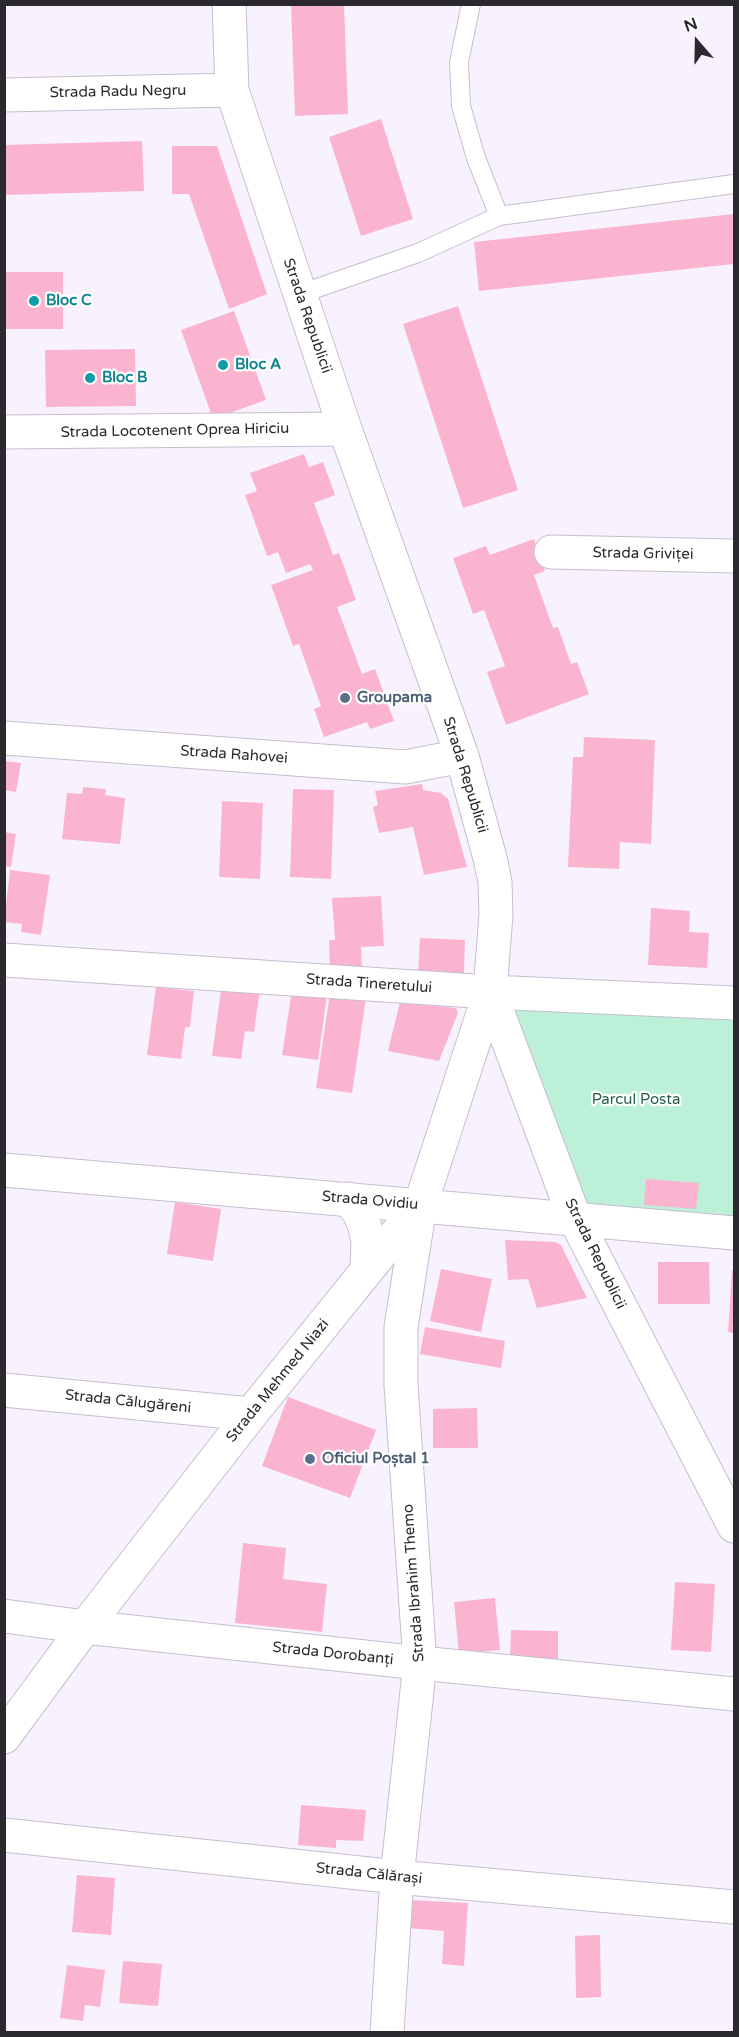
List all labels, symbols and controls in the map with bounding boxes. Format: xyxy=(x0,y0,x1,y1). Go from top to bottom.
north arrow xyxy=(667,12,727,72)
text: N xyxy=(681,13,700,37)
street label: Strada Radu Negru xyxy=(49,82,187,102)
street label: Strada Republicii xyxy=(279,256,335,376)
place label: Bloc C xyxy=(46,292,91,310)
marker: Bloc C xyxy=(27,294,41,308)
place label: Bloc A xyxy=(235,356,281,374)
marker: Bloc A xyxy=(216,358,230,372)
place label: Bloc B xyxy=(102,369,147,387)
marker: Bloc B xyxy=(83,371,97,385)
street label: Strada Locotenent Oprea Hiriciu xyxy=(60,420,290,442)
street label: Strada Griviței xyxy=(592,544,694,564)
place label: Groupama xyxy=(357,689,432,707)
marker: Groupama xyxy=(338,691,352,705)
street label: Strada Republicii xyxy=(439,715,491,835)
street label: Strada Rahovei xyxy=(180,742,288,768)
street label: Strada Tineretului xyxy=(305,971,433,997)
park label: Parcul Posta xyxy=(592,1091,680,1109)
street label: Strada Ovidiu xyxy=(321,1188,419,1214)
street label: Strada Republicii xyxy=(560,1196,630,1312)
street label: Strada Mehmed Niazi xyxy=(223,1316,333,1446)
street label: Strada Călugăreni xyxy=(64,1386,192,1418)
place label: Oficiul Poștal 1 xyxy=(322,1450,430,1468)
marker: Oficiul Poștal 1 xyxy=(303,1452,317,1466)
street label: Strada Ibrahim Themo xyxy=(399,1503,429,1663)
street label: Strada Dorobanți xyxy=(272,1639,394,1669)
street label: Strada Călărași xyxy=(315,1859,423,1889)

